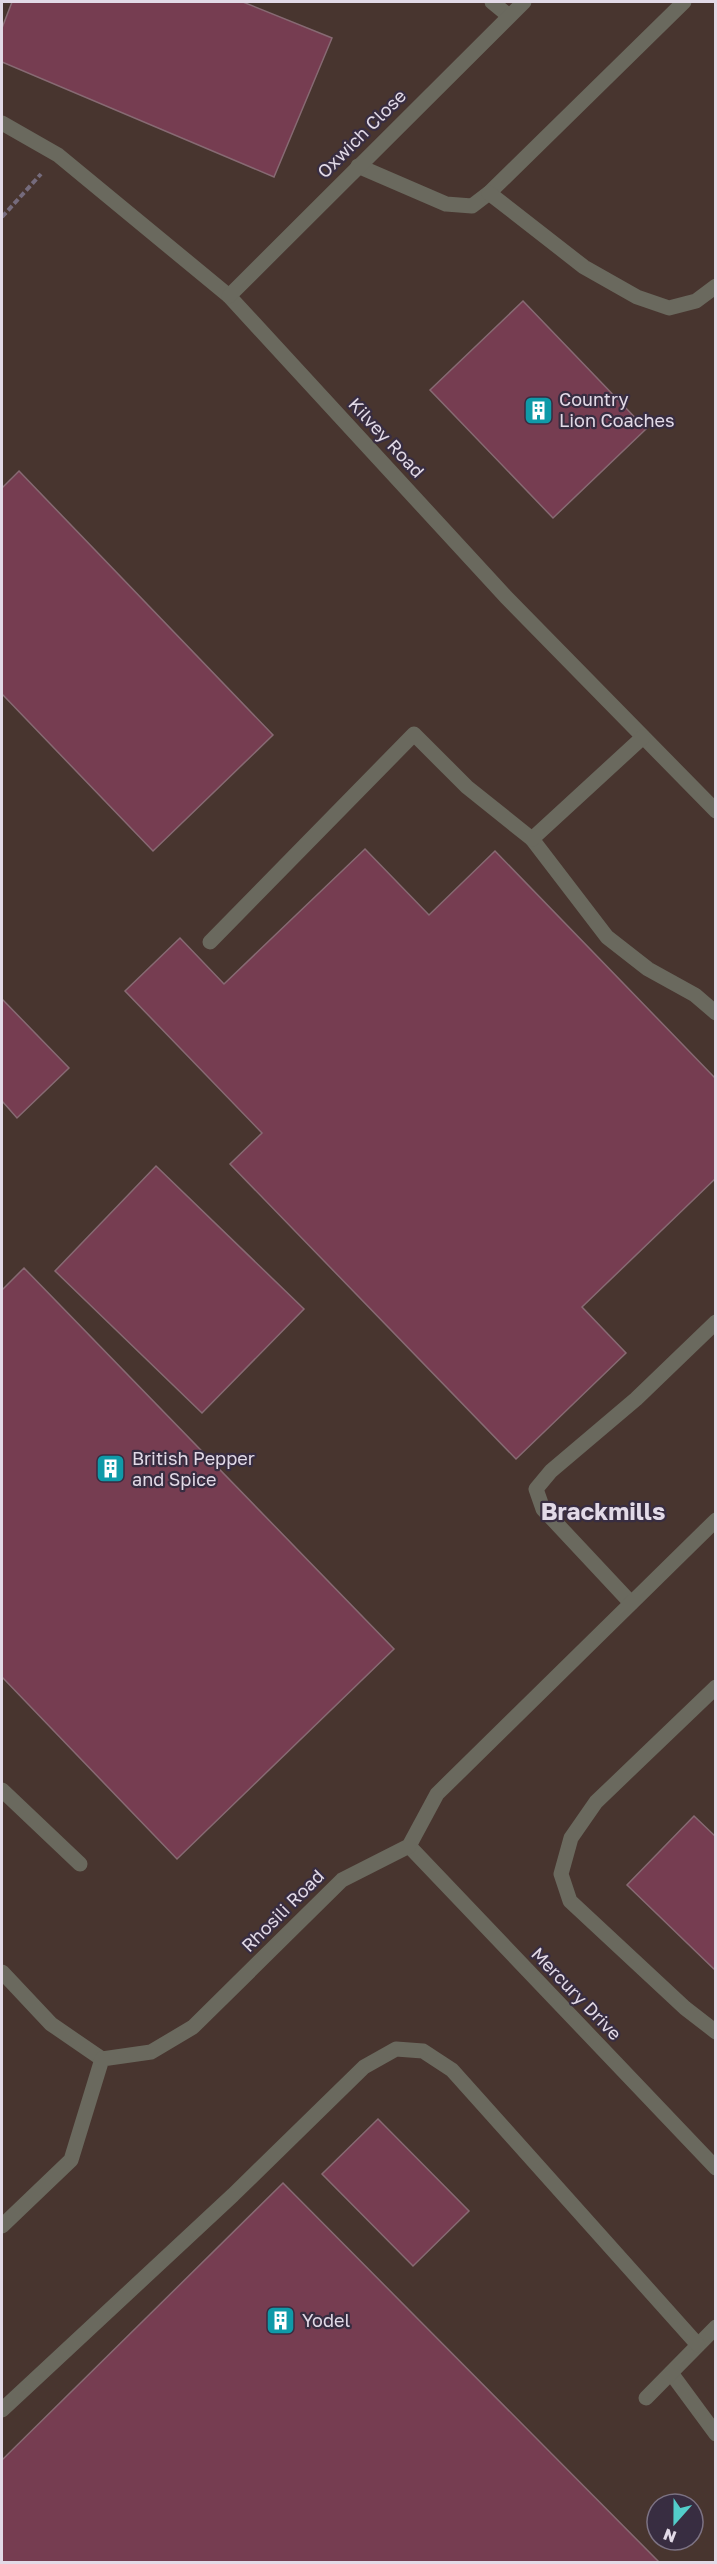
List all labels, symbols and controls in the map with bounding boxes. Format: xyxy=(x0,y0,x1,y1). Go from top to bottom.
street label: Oxwich Close xyxy=(312,84,410,182)
place label: Country Lion Coaches xyxy=(559,388,675,431)
street label: Kilvey Road xyxy=(344,393,429,482)
building icon: Country Lion Coaches xyxy=(522,394,554,426)
place label: British Pepper and Spice xyxy=(132,1447,255,1490)
building icon: British Pepper and Spice xyxy=(95,1453,127,1485)
district label: Brackmills xyxy=(541,1496,665,1525)
street label: Rhosili Road xyxy=(236,1864,328,1956)
street label: Mercury Drive xyxy=(527,1942,626,2044)
building icon: Yodel xyxy=(265,2305,297,2337)
place label: Yodel xyxy=(302,2309,350,2331)
north arrow xyxy=(645,2492,705,2552)
text: N xyxy=(660,2524,679,2548)

